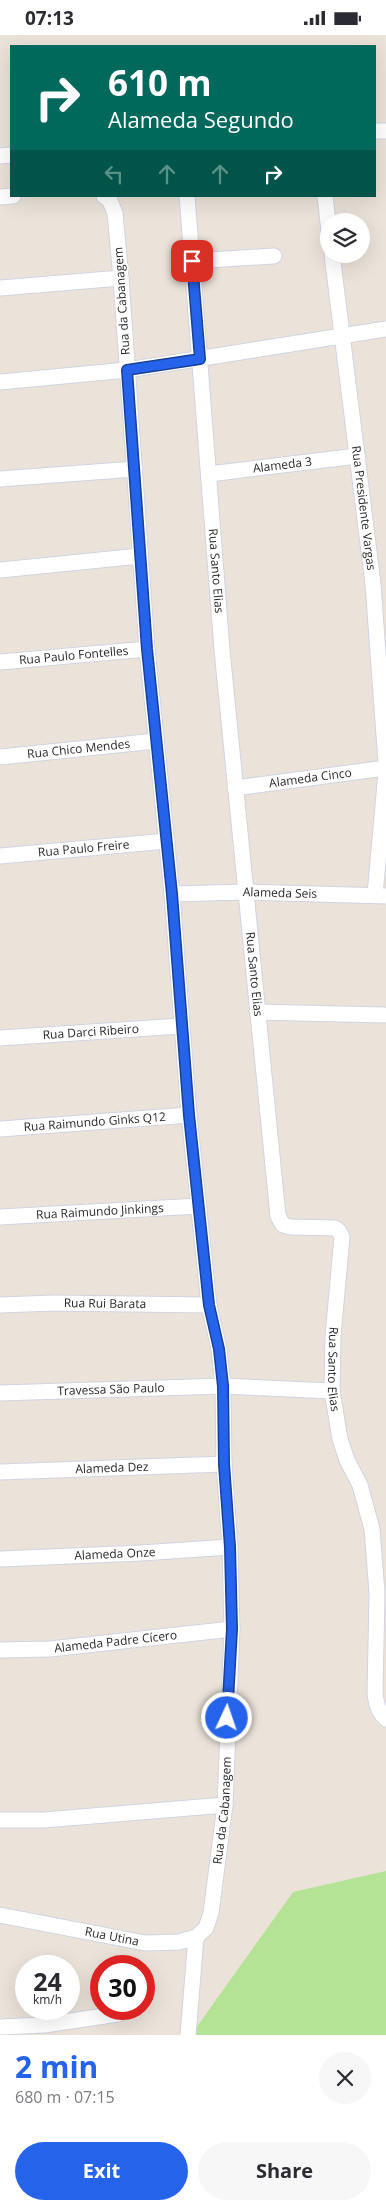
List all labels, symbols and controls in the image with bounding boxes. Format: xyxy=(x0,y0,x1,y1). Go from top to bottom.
text: 07:13 xyxy=(25,5,74,31)
text: 610 m xyxy=(108,59,212,106)
icon: right xyxy=(25,65,90,130)
text: Alameda Segundo xyxy=(108,104,294,134)
icon: left xyxy=(100,160,128,188)
icon: ahead xyxy=(153,160,181,188)
icon: ahead xyxy=(206,160,234,188)
icon: right xyxy=(259,160,287,188)
map controls xyxy=(320,213,370,263)
button: layers xyxy=(320,213,370,263)
pin xyxy=(171,240,213,282)
street label: Rua da Cabanagem xyxy=(109,246,134,356)
icon: arrive xyxy=(178,247,206,275)
street label: Rua Presidente Vargas xyxy=(348,445,380,572)
street label: Alameda 3 xyxy=(252,453,313,477)
street label: Rua Santo Elias xyxy=(205,528,228,614)
street label: Rua Paulo Fontelles xyxy=(18,642,129,668)
street label: Rua Chico Mendes xyxy=(26,735,131,762)
street label: Alameda Cinco xyxy=(268,764,353,791)
street label: Rua Paulo Freire xyxy=(37,835,130,861)
street label: Alameda Seis xyxy=(243,883,318,902)
street label: Rua Santo Elias xyxy=(242,931,267,1017)
street label: Rua Darci Ribeiro xyxy=(42,1020,139,1043)
street label: Rua Raimundo Ginks Q12 xyxy=(23,1108,167,1135)
street label: Rua Raimundo Jinkings xyxy=(36,1199,164,1223)
street label: Rua Rui Barata xyxy=(64,1294,146,1312)
street label: Rua Santo Elias xyxy=(324,1326,344,1413)
street label: Travessa São Paulo xyxy=(57,1379,165,1399)
street label: Alameda Dez xyxy=(75,1458,149,1477)
street label: Alameda Onze xyxy=(74,1543,156,1564)
street label: Alameda Padre Cícero xyxy=(53,1626,178,1656)
position arrow xyxy=(200,1691,252,1743)
street label: Rua da Cabanagem xyxy=(208,1756,235,1865)
street label: Rua Utina xyxy=(84,1923,140,1950)
speed limit sign: 30 xyxy=(90,1955,155,2020)
text: 24 xyxy=(33,1964,62,1998)
text: km/h xyxy=(33,1991,62,2008)
text: 2 min xyxy=(15,2046,98,2087)
button: close xyxy=(319,2052,371,2104)
text: 680 m · 07:15 xyxy=(15,2086,115,2108)
button: Exit xyxy=(15,2142,188,2200)
button: Share xyxy=(198,2142,371,2200)

